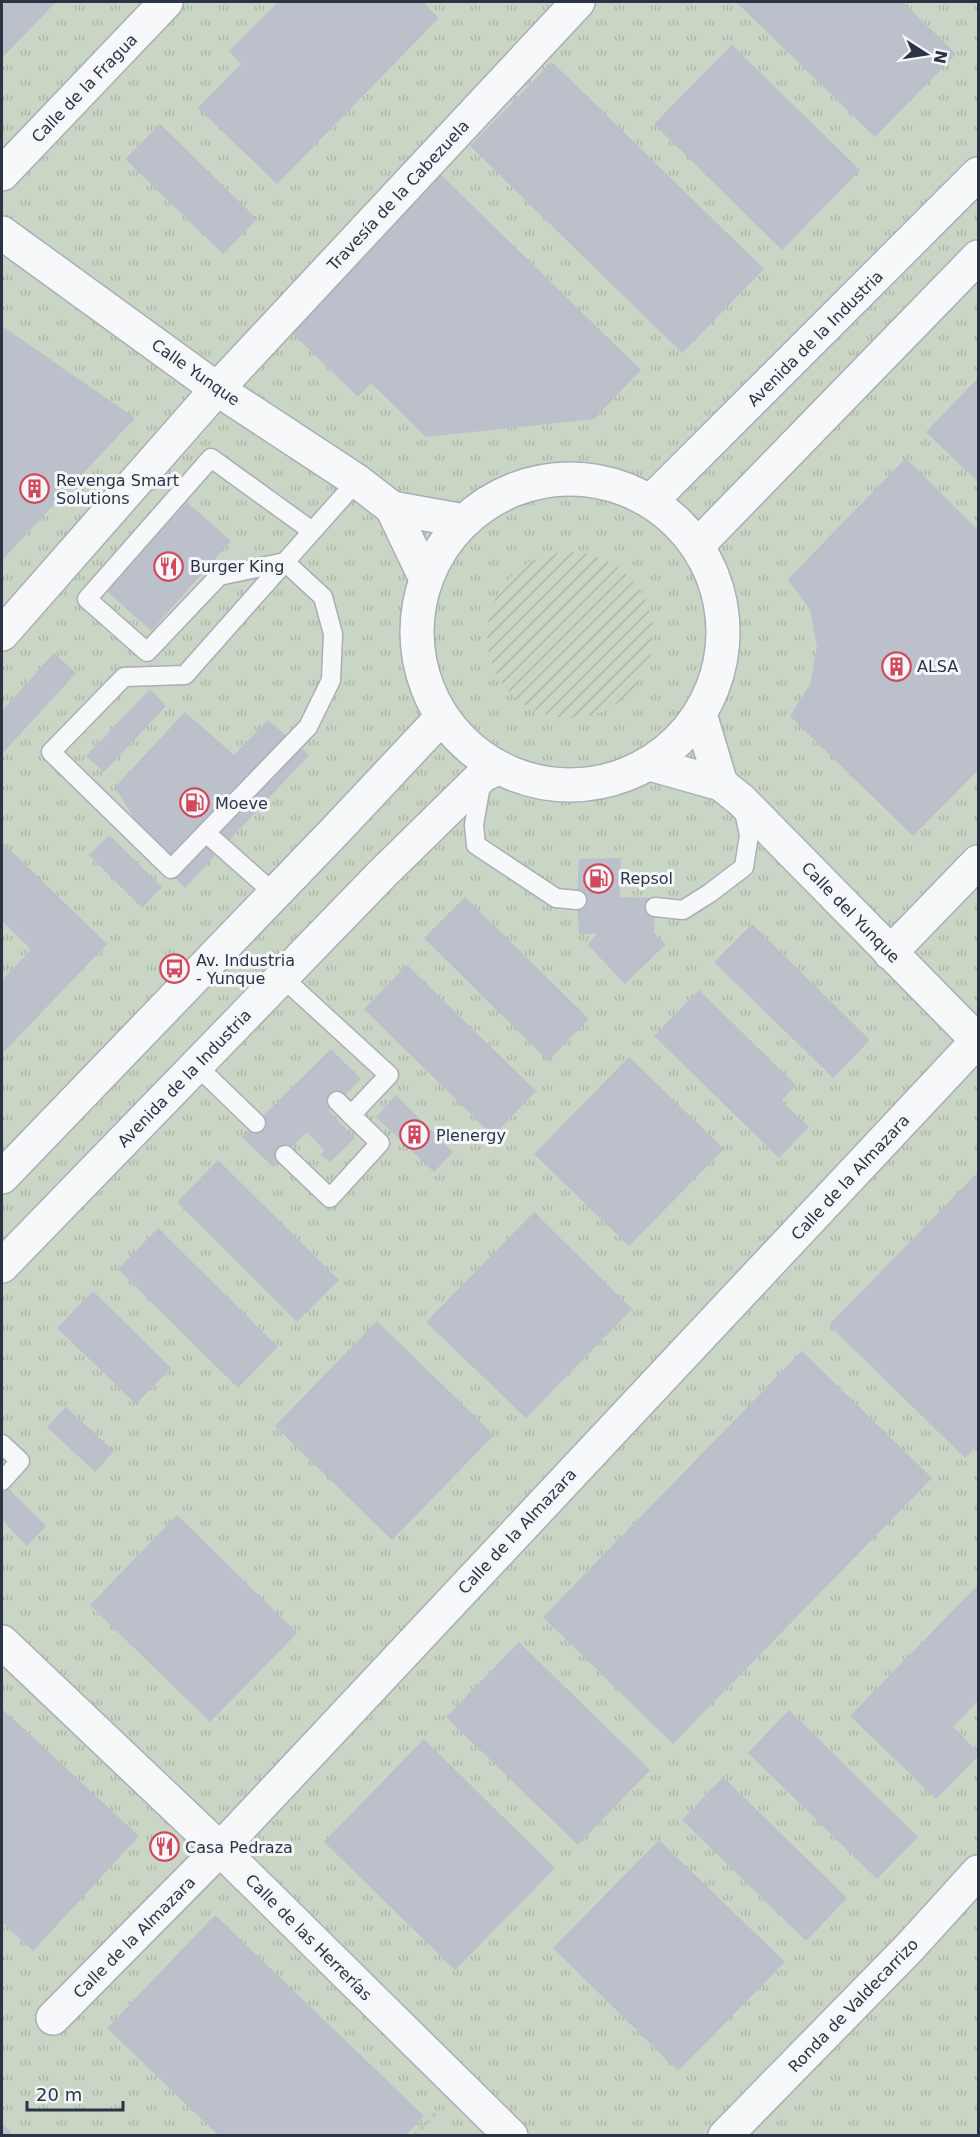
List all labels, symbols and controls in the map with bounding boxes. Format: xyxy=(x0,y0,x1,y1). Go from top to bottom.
north arrow xyxy=(896,24,956,84)
street label: Calle de la Fragua xyxy=(28,30,141,147)
text: N xyxy=(929,48,951,66)
street label: Travesía de la Cabezuela xyxy=(323,116,473,275)
street label: Avenida de la Industria xyxy=(744,267,887,410)
street label: Calle Yunque xyxy=(148,335,243,410)
place label: Revenga Smart Solutions xyxy=(56,471,179,508)
building icon: Revenga Smart Solutions xyxy=(19,473,51,505)
restaurant icon: Burger King xyxy=(153,550,185,582)
place label: Burger King xyxy=(190,557,284,576)
building icon: ALSA xyxy=(880,650,912,682)
place label: ALSA xyxy=(917,657,958,676)
fuel station icon: Moeve xyxy=(178,787,210,819)
place label: Moeve xyxy=(215,794,268,813)
street label: Calle del Yunque xyxy=(798,858,904,967)
fuel station icon: Repsol xyxy=(583,862,615,894)
place label: Repsol xyxy=(620,869,673,888)
place label: Av. Industria - Yunque xyxy=(196,951,295,988)
bus stop icon: Av. Industria - Yunque xyxy=(159,953,191,985)
street label: Avenida de la Industria xyxy=(114,1006,255,1151)
street label: Calle de la Almazara xyxy=(787,1111,913,1244)
building icon: Plenergy xyxy=(399,1119,431,1151)
place label: Plenergy xyxy=(436,1126,506,1145)
street label: Calle de la Almazara xyxy=(454,1465,580,1598)
restaurant icon: Casa Pedraza xyxy=(148,1831,180,1863)
place label: Casa Pedraza xyxy=(185,1838,293,1857)
street label: Calle de las Herrerías xyxy=(241,1870,376,2005)
street label: Calle de la Almazara xyxy=(69,1872,199,2002)
street label: Ronda de Valdecarrizo xyxy=(785,1935,922,2076)
scale bar xyxy=(27,2074,123,2112)
text: 20 m xyxy=(36,2084,82,2105)

